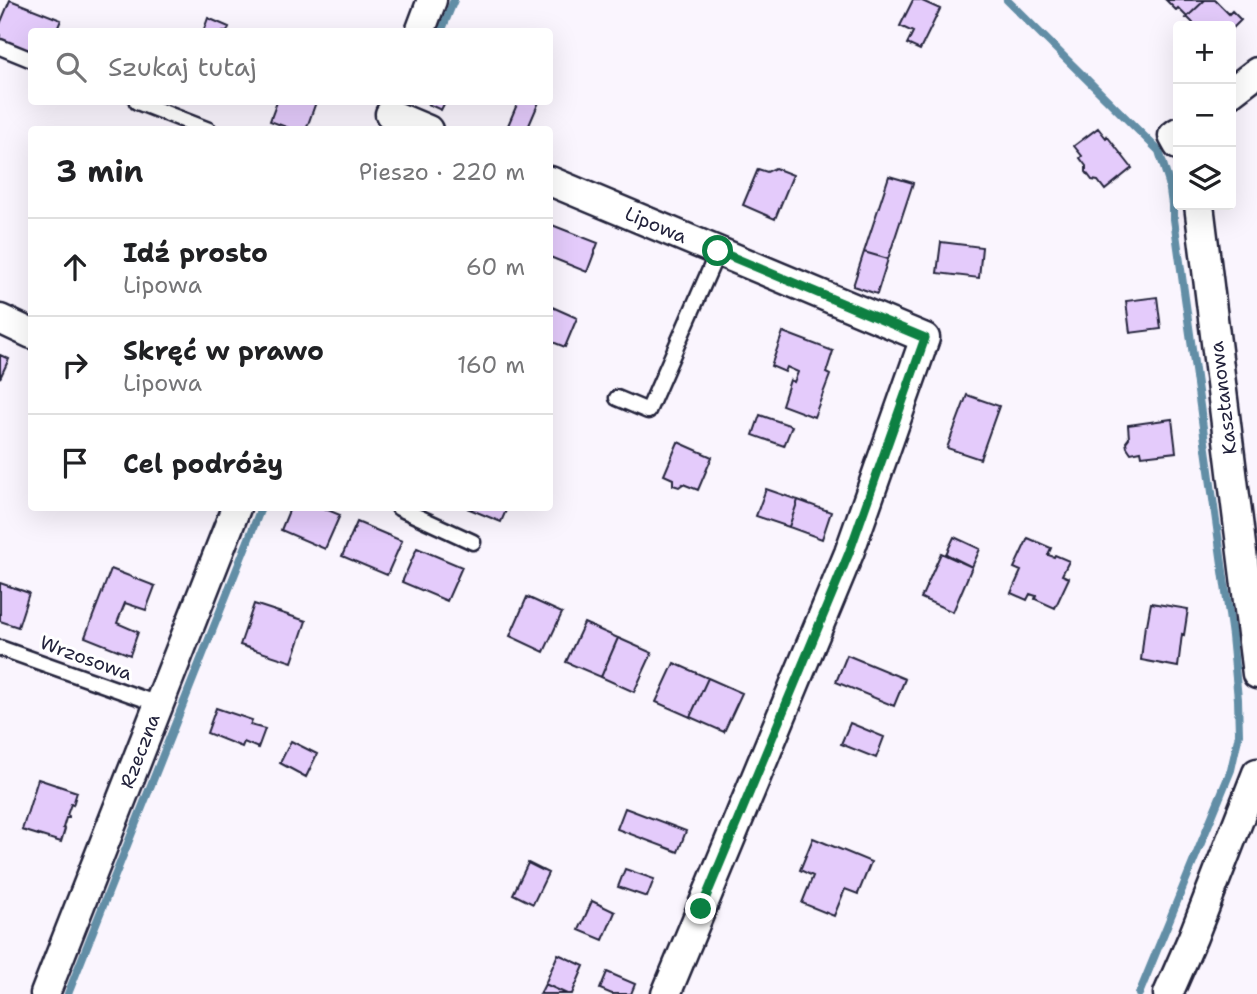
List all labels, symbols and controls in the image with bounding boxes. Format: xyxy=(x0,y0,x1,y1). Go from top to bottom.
map controls xyxy=(1173,21,1236,210)
button: + xyxy=(1173,21,1236,84)
search box xyxy=(28,28,553,105)
icon: search xyxy=(52,48,90,86)
text: Szukaj tutaj xyxy=(108,49,257,84)
button: − xyxy=(1173,84,1236,147)
button: layers xyxy=(1173,147,1236,210)
text: 3 min xyxy=(56,151,143,192)
text: Pieszo · 220 m xyxy=(359,157,525,187)
street label: Lipowa xyxy=(621,201,691,249)
text: Idź prosto xyxy=(123,235,268,270)
route start xyxy=(702,235,733,266)
icon: ahead xyxy=(56,248,94,286)
text: 60 m xyxy=(466,252,525,282)
text: Lipowa xyxy=(123,270,202,300)
text: Skręć w prawo xyxy=(123,333,324,368)
street label: Kasztanowa xyxy=(1204,340,1242,456)
icon: right xyxy=(56,346,94,384)
text: 160 m xyxy=(457,350,525,380)
text: Lipowa xyxy=(123,368,202,398)
icon: arrive xyxy=(56,444,94,482)
text: Cel podróży xyxy=(123,446,283,481)
street label: Wrzosowa xyxy=(36,630,136,686)
street label: Rzeczna xyxy=(114,710,166,792)
route end xyxy=(685,893,716,924)

